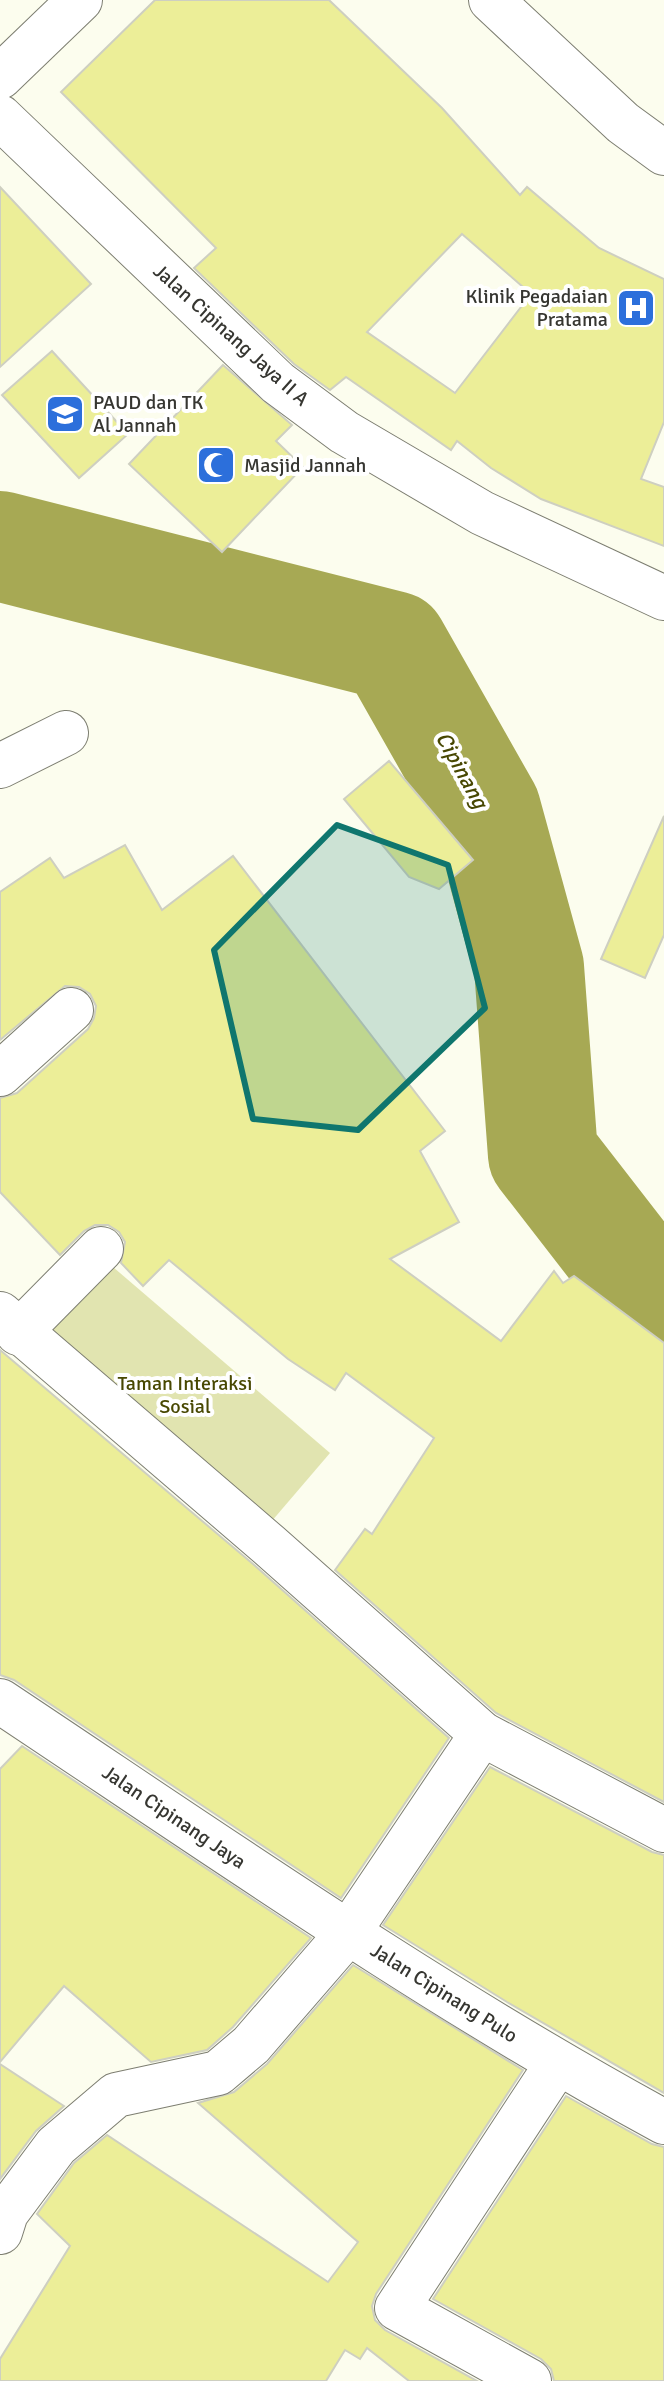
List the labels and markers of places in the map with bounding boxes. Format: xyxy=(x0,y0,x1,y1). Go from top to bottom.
place label: Klinik Pegadaian Pratama xyxy=(465,284,608,332)
hospital icon: Klinik Pegadaian Pratama xyxy=(615,287,657,329)
place label: PAUD dan TK Al Jannah xyxy=(93,390,204,438)
school or university icon: PAUD dan TK Al Jannah xyxy=(44,393,86,435)
mosque icon: Masjid Jannah xyxy=(195,444,237,486)
place label: Masjid Jannah xyxy=(244,453,367,478)

